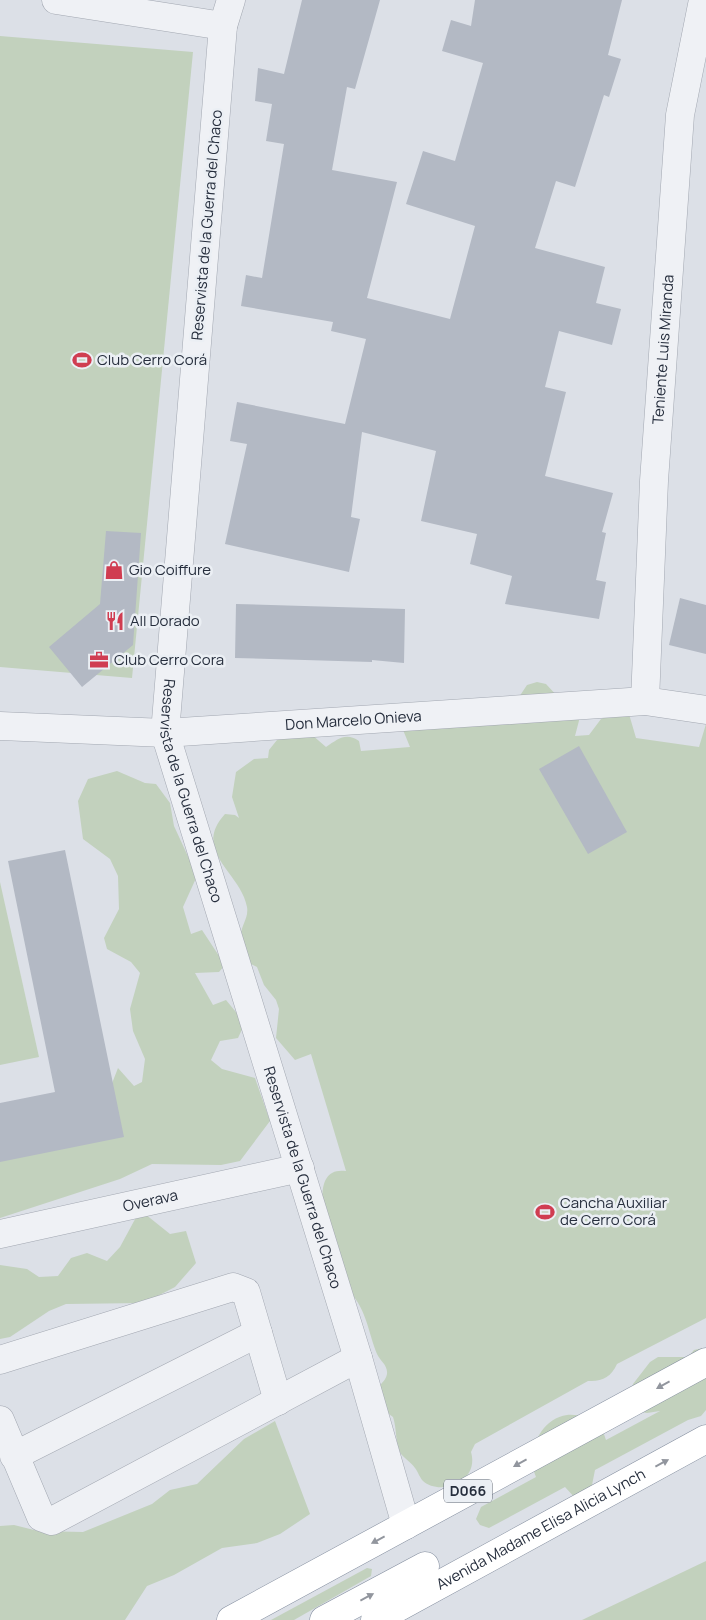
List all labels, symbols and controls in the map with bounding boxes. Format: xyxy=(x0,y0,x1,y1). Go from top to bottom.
street label: Reservista de la Guerra del Chaco xyxy=(186,109,227,341)
street label: Teniente Luis Miranda xyxy=(647,274,679,425)
sports icon: Club Cerro Corá xyxy=(71,349,93,371)
place label: Club Cerro Corá xyxy=(97,349,207,370)
shop icon: Gio Coiffure xyxy=(103,559,125,581)
place label: Gio Coiffure xyxy=(129,559,211,580)
restaurant icon: All Dorado xyxy=(104,610,126,632)
place label: All Dorado xyxy=(130,610,200,631)
office icon: Club Cerro Cora xyxy=(88,649,110,671)
place label: Club Cerro Cora xyxy=(114,649,224,670)
street label: Reservista de la Guerra del Chaco xyxy=(155,678,228,905)
street label: Don Marcelo Onieva xyxy=(285,705,422,735)
street label: Reservista de la Guerra del Chaco xyxy=(259,1064,347,1291)
street label: Overava xyxy=(121,1184,180,1217)
place label: Cancha Auxiliar de Cerro Corá xyxy=(560,1192,668,1230)
sports icon: Cancha Auxiliar de Cerro Corá xyxy=(534,1201,556,1223)
one-way arrow xyxy=(656,1381,670,1389)
one-way arrow xyxy=(513,1459,528,1467)
one-way arrow xyxy=(654,1459,669,1467)
street label: Avenida Madame Elisa Alicia Lynch xyxy=(432,1463,649,1595)
road number: D066 xyxy=(444,1480,492,1502)
one-way arrow xyxy=(370,1536,385,1544)
one-way arrow xyxy=(360,1593,374,1601)

